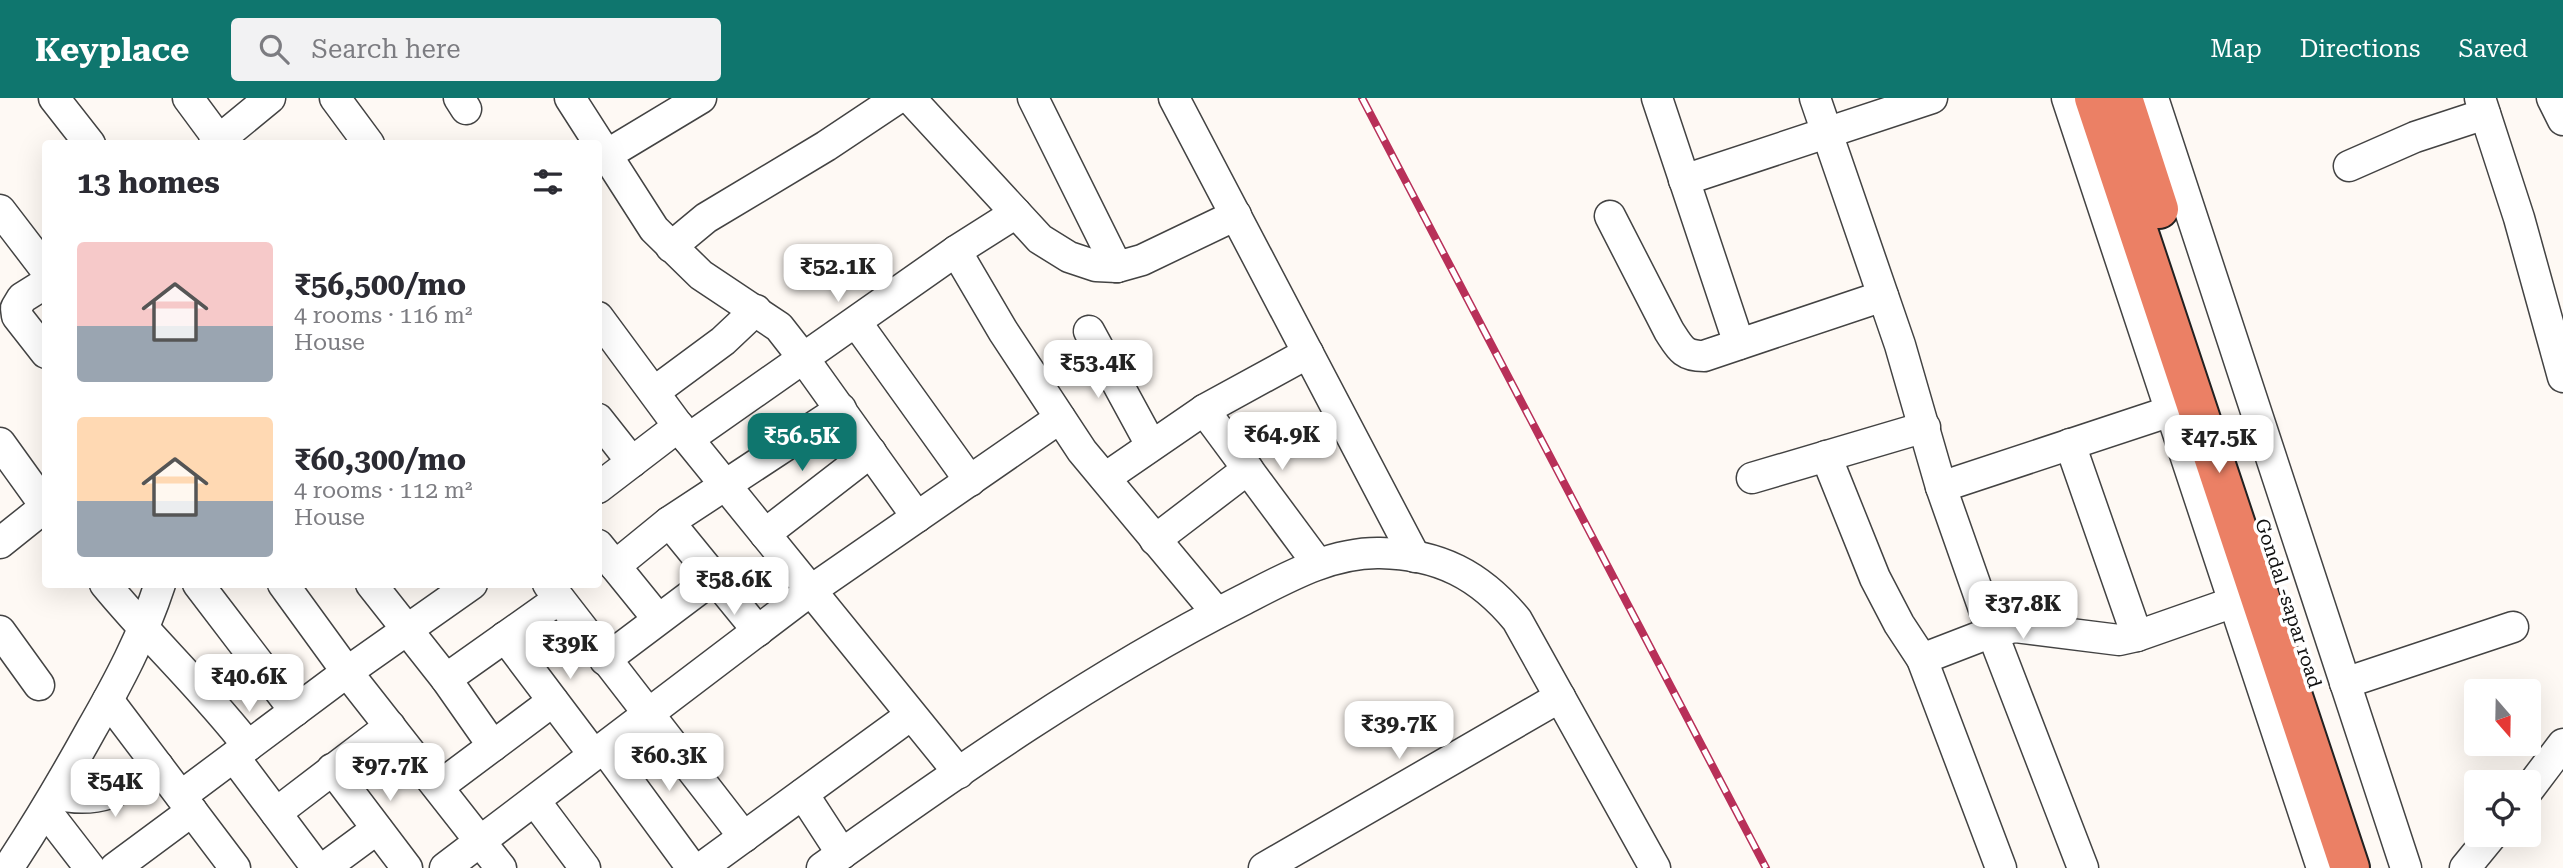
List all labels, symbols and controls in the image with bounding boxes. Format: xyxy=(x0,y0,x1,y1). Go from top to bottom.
search box xyxy=(231,18,721,81)
text: Keyplace xyxy=(35,30,189,69)
icon: search xyxy=(255,30,293,68)
text: Search here xyxy=(311,34,460,64)
text: Map xyxy=(2210,35,2262,63)
text: Directions xyxy=(2300,35,2420,63)
text: Saved xyxy=(2458,35,2528,63)
icon: filters xyxy=(529,163,567,201)
text: 13 homes xyxy=(77,165,220,200)
pin: ₹52.1K xyxy=(781,244,895,304)
text: ₹52.1K xyxy=(800,253,876,280)
text: ₹56,500/mo xyxy=(294,267,466,302)
icon: home xyxy=(133,270,217,354)
text: 4 rooms · 116 m² xyxy=(294,302,472,329)
text: House xyxy=(294,329,365,356)
pin: ₹53.4K xyxy=(1041,341,1155,400)
text: ₹53.4K xyxy=(1060,349,1136,376)
pin: ₹64.9K xyxy=(1225,412,1339,472)
pin: ₹56.5K xyxy=(745,414,859,473)
pin: ₹47.5K xyxy=(2162,416,2276,475)
text: ₹64.9K xyxy=(1244,421,1320,448)
text: ₹56.5K xyxy=(764,422,840,449)
text: ₹47.5K xyxy=(2181,424,2257,451)
text: ₹60,300/mo xyxy=(294,442,466,477)
icon: home xyxy=(133,445,217,529)
text: 4 rooms · 112 m² xyxy=(294,477,472,504)
text: House xyxy=(294,504,365,531)
street label: Gondal -sapar road xyxy=(2250,516,2327,691)
pin: ₹58.6K xyxy=(677,558,791,617)
text: ₹58.6K xyxy=(696,566,772,593)
pin: ₹37.8K xyxy=(1966,582,2080,641)
text: ₹37.8K xyxy=(1985,590,2061,617)
pin: ₹39K xyxy=(529,622,611,681)
text: ₹39K xyxy=(542,630,598,657)
pin: ₹40.6K xyxy=(192,654,306,714)
text: ₹40.6K xyxy=(211,663,287,690)
north arrow xyxy=(2464,679,2541,756)
map controls xyxy=(2464,679,2541,847)
pin: ₹39.7K xyxy=(1342,702,1456,761)
text: ₹39.7K xyxy=(1361,710,1437,737)
pin: ₹60.3K xyxy=(612,734,726,793)
text: ₹60.3K xyxy=(631,742,707,769)
pin: ₹97.7K xyxy=(333,744,447,803)
text: ₹97.7K xyxy=(352,752,428,779)
pin: ₹54K xyxy=(74,760,156,819)
text: ₹54K xyxy=(87,768,143,795)
button: locate xyxy=(2464,770,2541,847)

